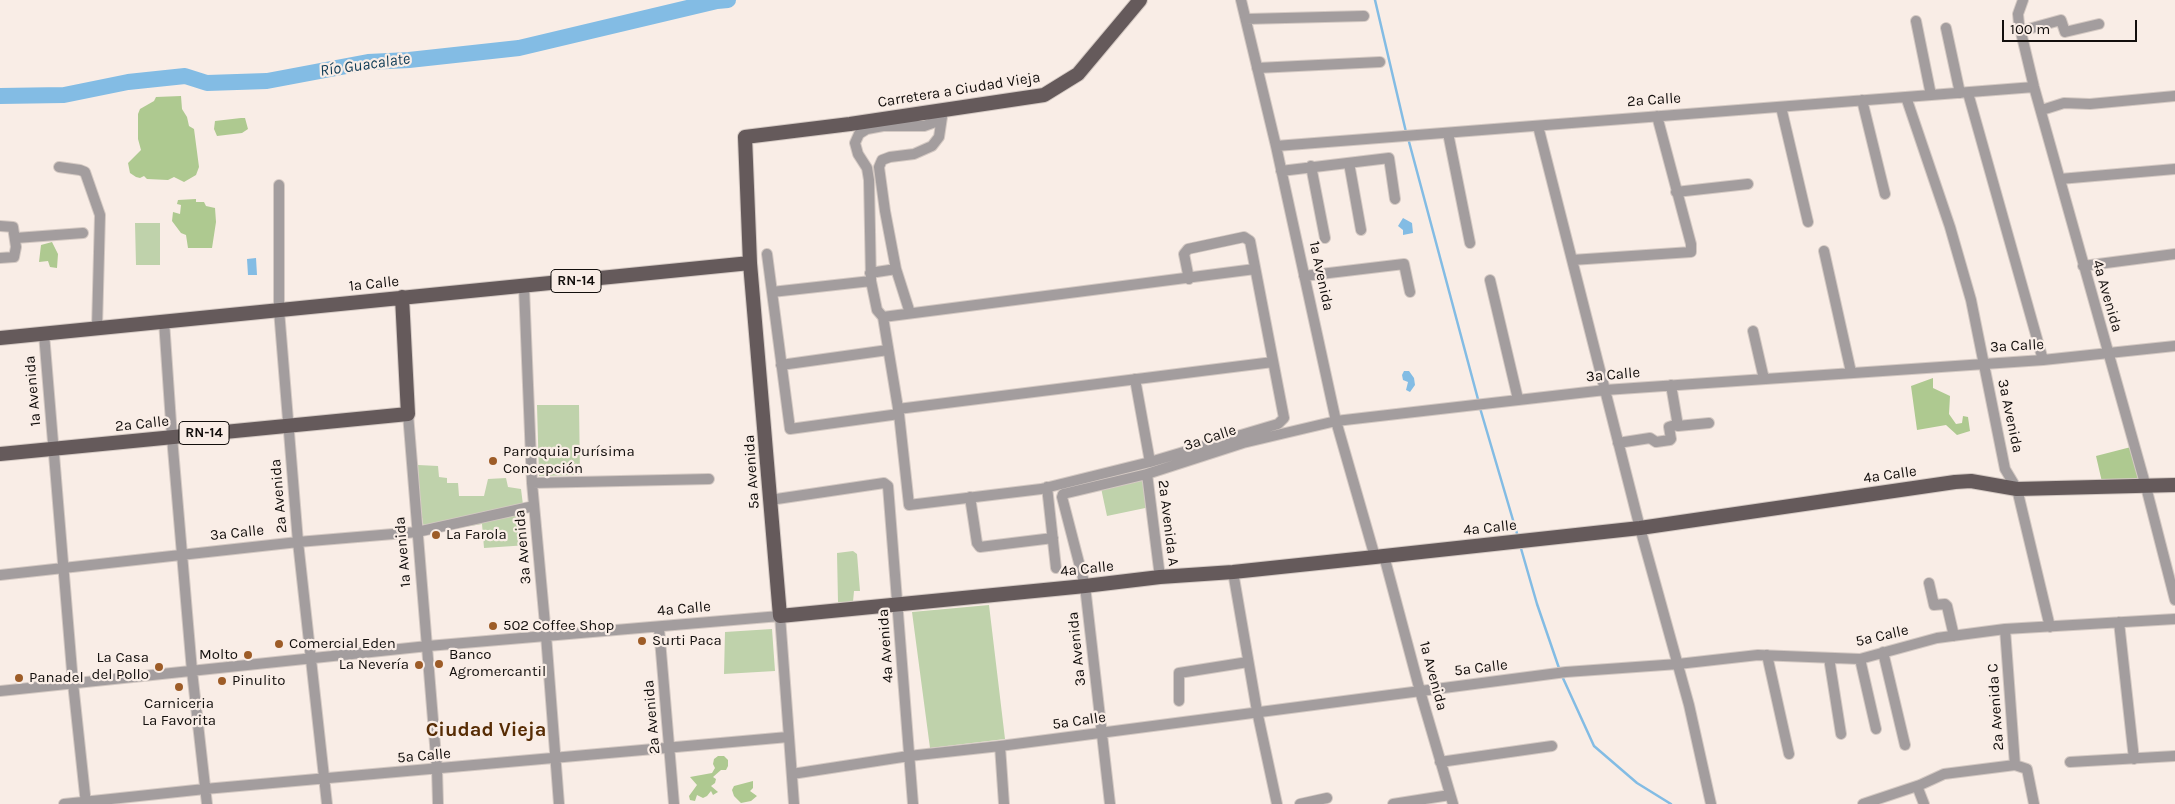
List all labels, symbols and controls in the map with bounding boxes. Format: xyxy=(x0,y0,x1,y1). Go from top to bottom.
scale bar xyxy=(2005,10,2140,42)
text: 100 m xyxy=(2010,20,2050,38)
water label: Río Guacalate xyxy=(319,49,411,81)
street label: Carretera a Ciudad Vieja xyxy=(876,68,1042,112)
street label: 2a Calle xyxy=(1626,89,1682,111)
street label: 1a Avenida xyxy=(1305,239,1337,313)
street label: 4a Avenida xyxy=(2088,258,2126,334)
road number: RN-14 xyxy=(551,270,601,292)
street label: 1a Calle xyxy=(348,272,400,296)
street label: 3a Calle xyxy=(1989,336,2045,356)
street label: 1a Avenida xyxy=(21,355,45,427)
street label: 3a Calle xyxy=(1585,364,1641,386)
street label: 3a Avenida xyxy=(1993,378,2027,454)
street label: 2a Calle xyxy=(114,412,170,436)
street label: 3a Calle xyxy=(1181,421,1239,455)
road number: RN-14 xyxy=(179,422,229,444)
street label: 5a Avenida xyxy=(740,434,764,510)
place label: Parroquia Purísima Concepción xyxy=(503,443,635,478)
marker: Parroquia Purísima Concepción xyxy=(487,455,499,467)
street label: 2a Avenida xyxy=(267,458,291,534)
street label: 4a Calle xyxy=(1862,462,1918,488)
street label: 2a Avenida A xyxy=(1154,479,1182,567)
street label: 3a Avenida xyxy=(511,509,535,585)
street label: 1a Avenida xyxy=(391,516,415,588)
street label: 4a Calle xyxy=(1462,516,1518,540)
street label: 3a Calle xyxy=(209,521,265,545)
place label: La Farola xyxy=(446,526,507,544)
marker: La Farola xyxy=(430,529,442,541)
street label: 4a Calle xyxy=(1059,557,1115,581)
street label: 4a Calle xyxy=(656,598,712,620)
street label: 4a Avenida xyxy=(874,608,898,684)
street label: 3a Avenida xyxy=(1064,611,1090,687)
place label: 502 Coffee Shop xyxy=(503,617,614,635)
marker: 502 Coffee Shop xyxy=(487,620,499,632)
street label: 5a Calle xyxy=(1854,621,1910,651)
place label: Surti Paca xyxy=(652,632,722,650)
place label: Comercial Eden xyxy=(289,635,396,653)
marker: Surti Paca xyxy=(636,635,648,647)
marker: Comercial Eden xyxy=(273,638,285,650)
street label: 1a Avenida xyxy=(1415,639,1451,713)
place label: Molto xyxy=(199,646,238,664)
place label: Banco Agromercantil xyxy=(449,646,546,681)
place label: La Casa del Pollo xyxy=(92,649,149,684)
marker: Molto xyxy=(242,649,254,661)
place label: La Nevería xyxy=(339,656,409,674)
street label: 5a Calle xyxy=(1453,656,1509,680)
marker: Banco Agromercantil xyxy=(433,658,445,670)
marker: La Nevería xyxy=(413,659,425,671)
marker: La Casa del Pollo xyxy=(153,661,165,673)
street label: 2a Avenida C xyxy=(1984,663,2008,751)
place label: Panadel xyxy=(29,669,84,687)
marker: Panadel xyxy=(13,672,25,684)
place label: Pinulito xyxy=(232,672,285,690)
marker: Pinulito xyxy=(216,675,228,687)
street label: 2a Avenida xyxy=(640,679,664,755)
marker: Carniceria La Favorita xyxy=(173,681,185,693)
place label: Carniceria La Favorita xyxy=(142,695,216,730)
street label: 5a Calle xyxy=(1051,708,1107,734)
district label: Ciudad Vieja xyxy=(426,718,546,742)
street label: 5a Calle xyxy=(396,745,452,767)

